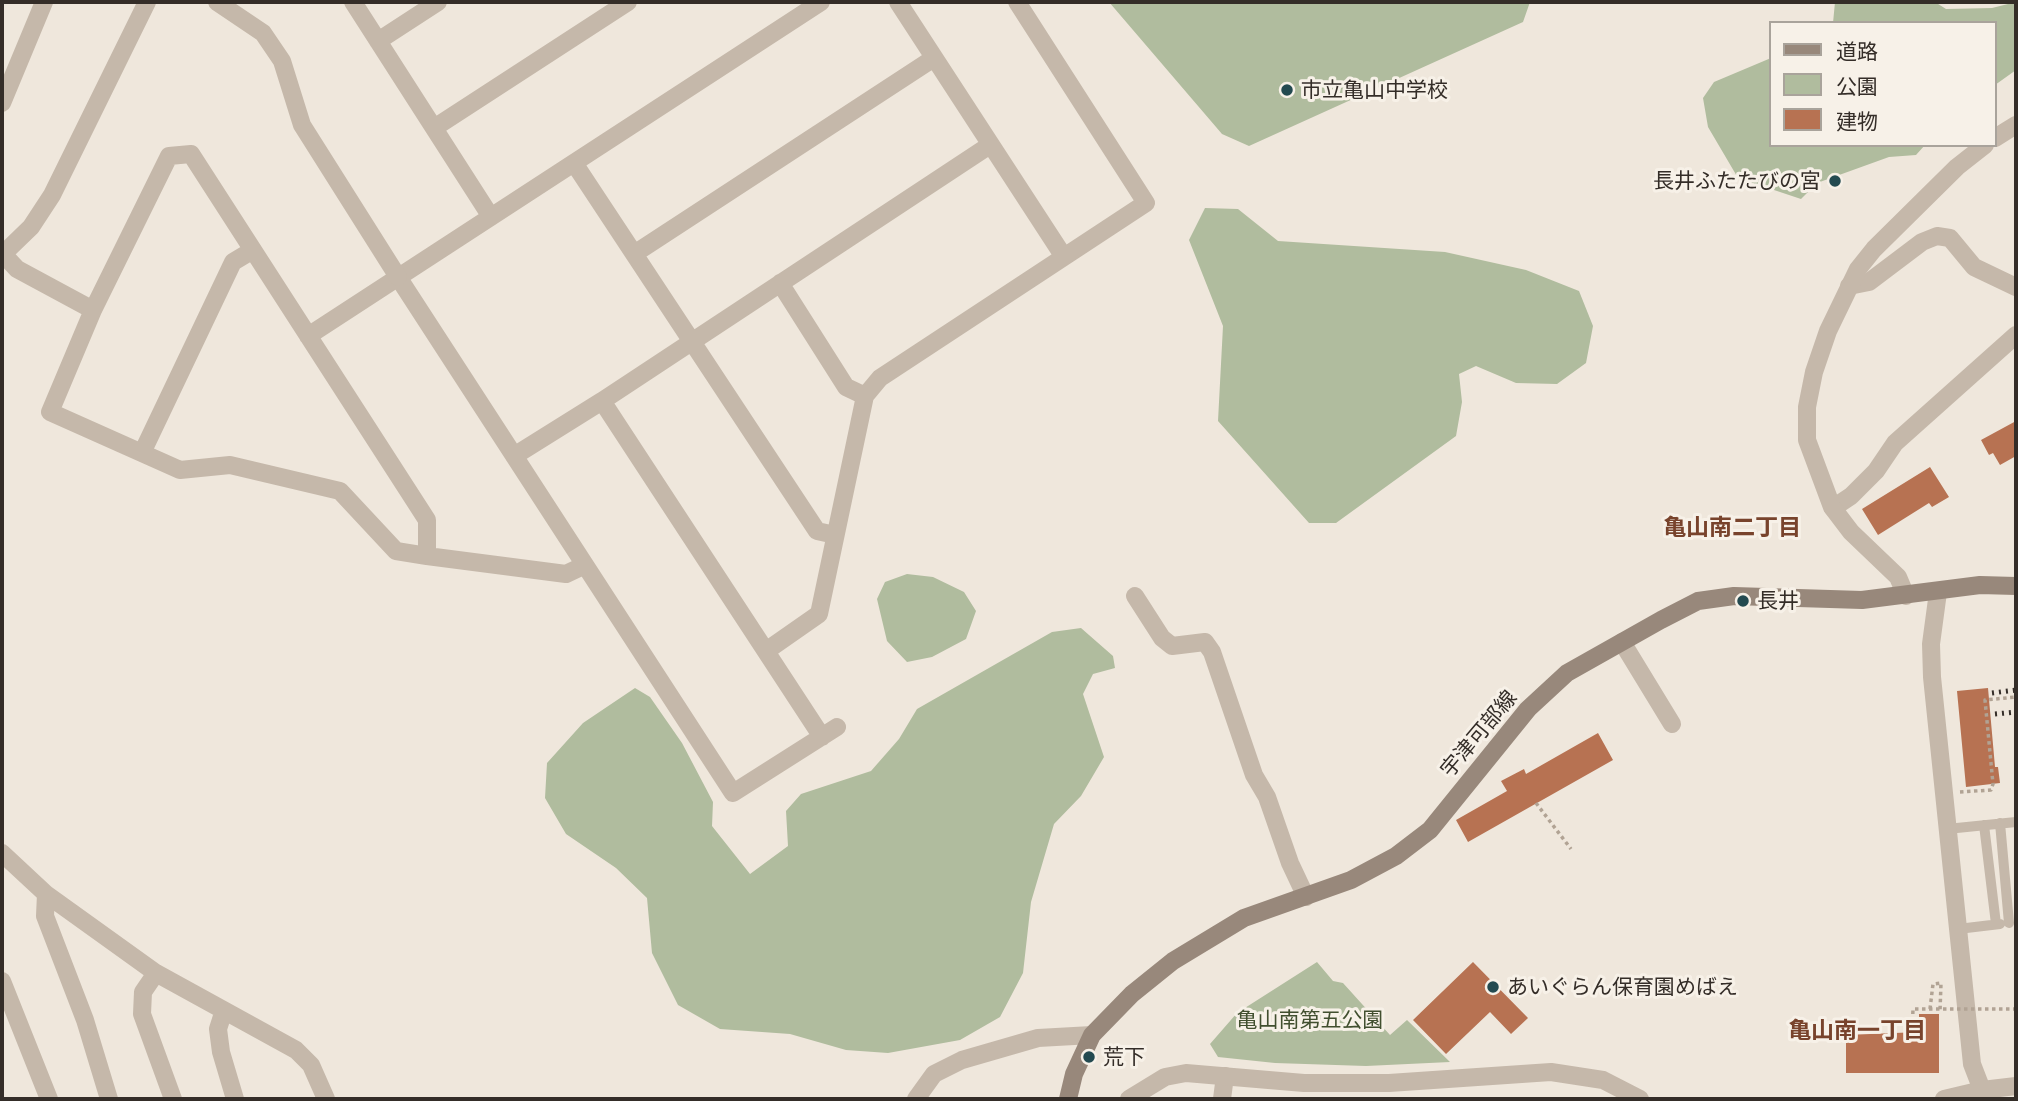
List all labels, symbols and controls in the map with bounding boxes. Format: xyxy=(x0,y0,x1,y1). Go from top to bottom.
legend xyxy=(1770,21,1997,147)
text: 道路 xyxy=(1836,39,1878,63)
text: 公園 xyxy=(1836,74,1878,98)
place label: 市立亀山中学校 xyxy=(1301,77,1448,103)
marker: 市立亀山中学校 xyxy=(1279,82,1295,98)
text: 建物 xyxy=(1836,109,1878,133)
place label: 長井ふたたびの宮 xyxy=(1653,168,1821,194)
marker: 長井ふたたびの宮 xyxy=(1827,173,1843,189)
district label: 亀山南二丁目 xyxy=(1663,514,1801,542)
place label: 長井 xyxy=(1757,588,1799,614)
marker: 長井 xyxy=(1735,593,1751,609)
street label: 宇津可部線 xyxy=(1436,686,1522,782)
place label: あいぐらん保育園めばえ xyxy=(1507,974,1738,1000)
marker: あいぐらん保育園めばえ xyxy=(1485,979,1501,995)
park label: 亀山南第五公園 xyxy=(1237,1007,1383,1033)
district label: 亀山南一丁目 xyxy=(1788,1017,1926,1045)
place label: 荒下 xyxy=(1103,1044,1145,1070)
marker: 荒下 xyxy=(1081,1049,1097,1065)

